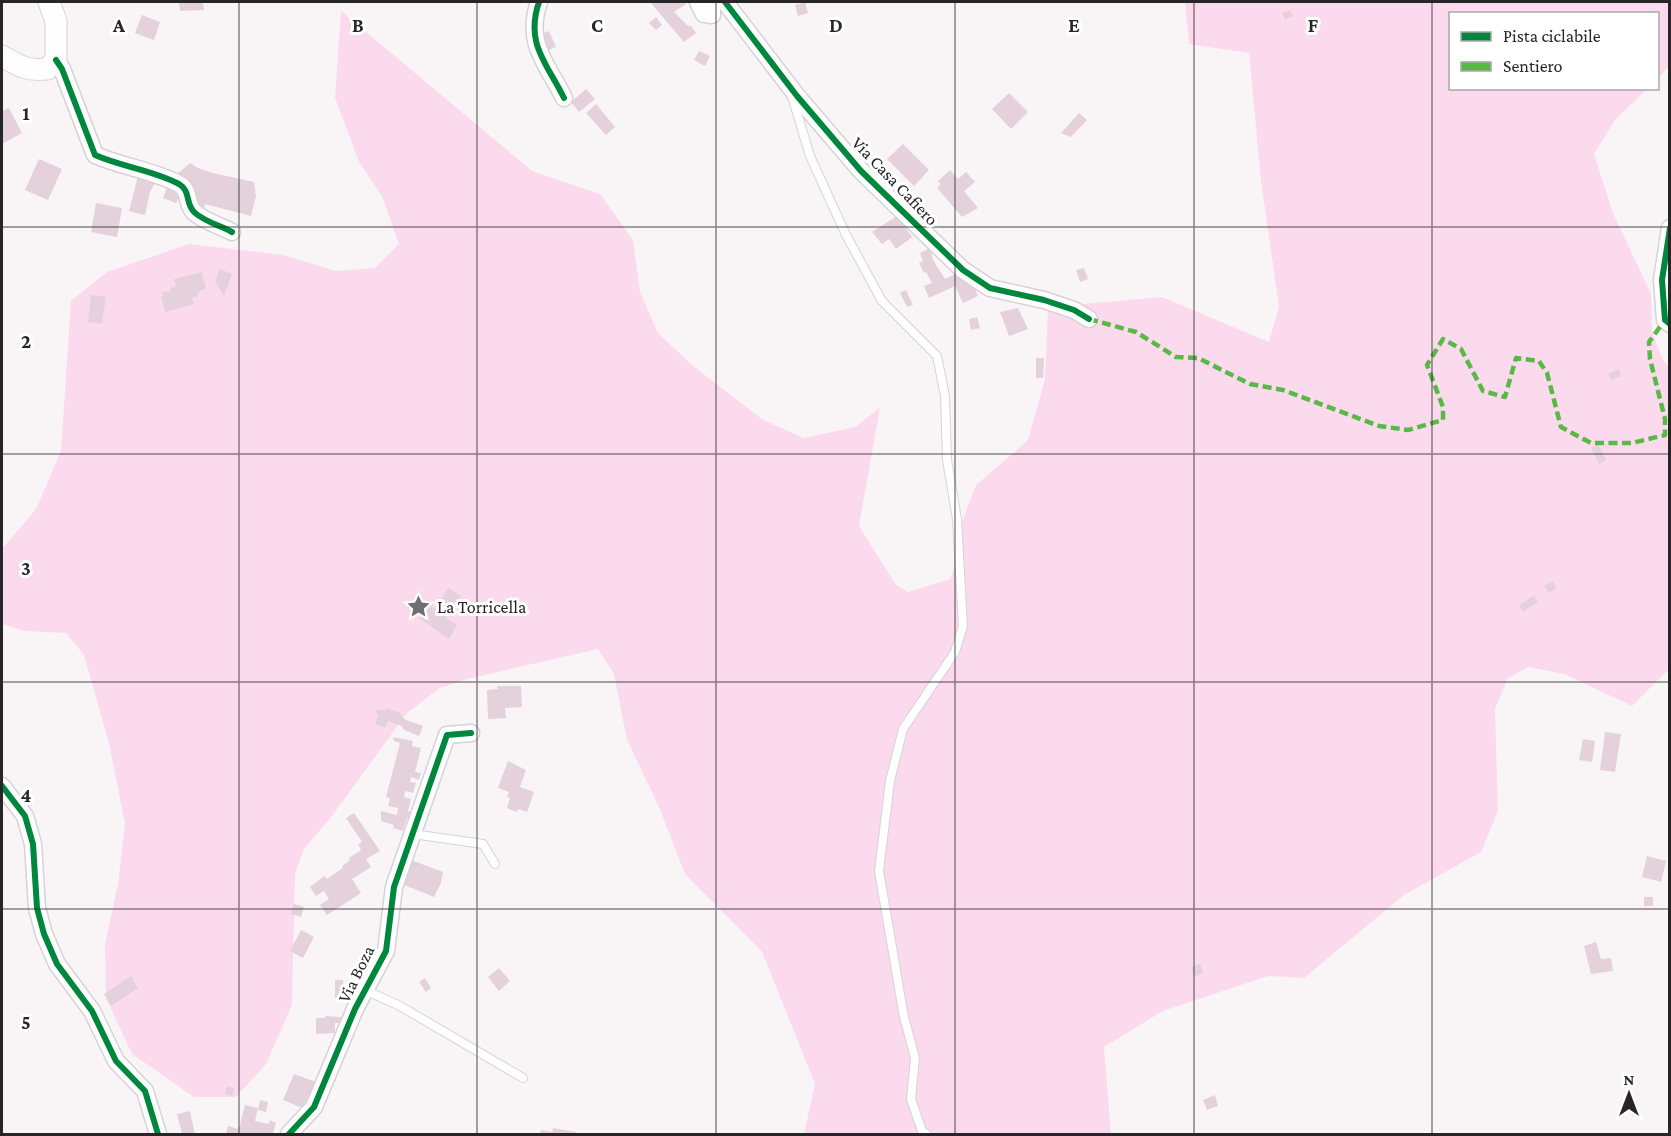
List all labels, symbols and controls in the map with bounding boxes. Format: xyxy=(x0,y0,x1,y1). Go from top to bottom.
legend xyxy=(1449,12,1659,90)
text: A xyxy=(112,14,126,36)
text: B xyxy=(352,14,364,36)
text: C xyxy=(591,14,603,36)
text: D xyxy=(829,14,843,36)
text: E xyxy=(1068,14,1080,36)
text: F xyxy=(1308,14,1319,36)
text: Pista ciclabile xyxy=(1503,26,1601,46)
text: Sentiero xyxy=(1503,56,1563,76)
text: 1 xyxy=(22,102,30,124)
street label: Via Casa Cafiero xyxy=(848,133,942,229)
text: 2 xyxy=(21,330,31,352)
text: 3 xyxy=(21,557,31,579)
place icon: La Torricella xyxy=(406,594,432,620)
place label: La Torricella xyxy=(437,597,526,617)
text: 4 xyxy=(21,784,32,806)
street label: Via Boza xyxy=(334,942,378,1006)
text: 5 xyxy=(21,1011,31,1033)
north arrow xyxy=(1599,1064,1659,1124)
text: N xyxy=(1624,1071,1635,1088)

